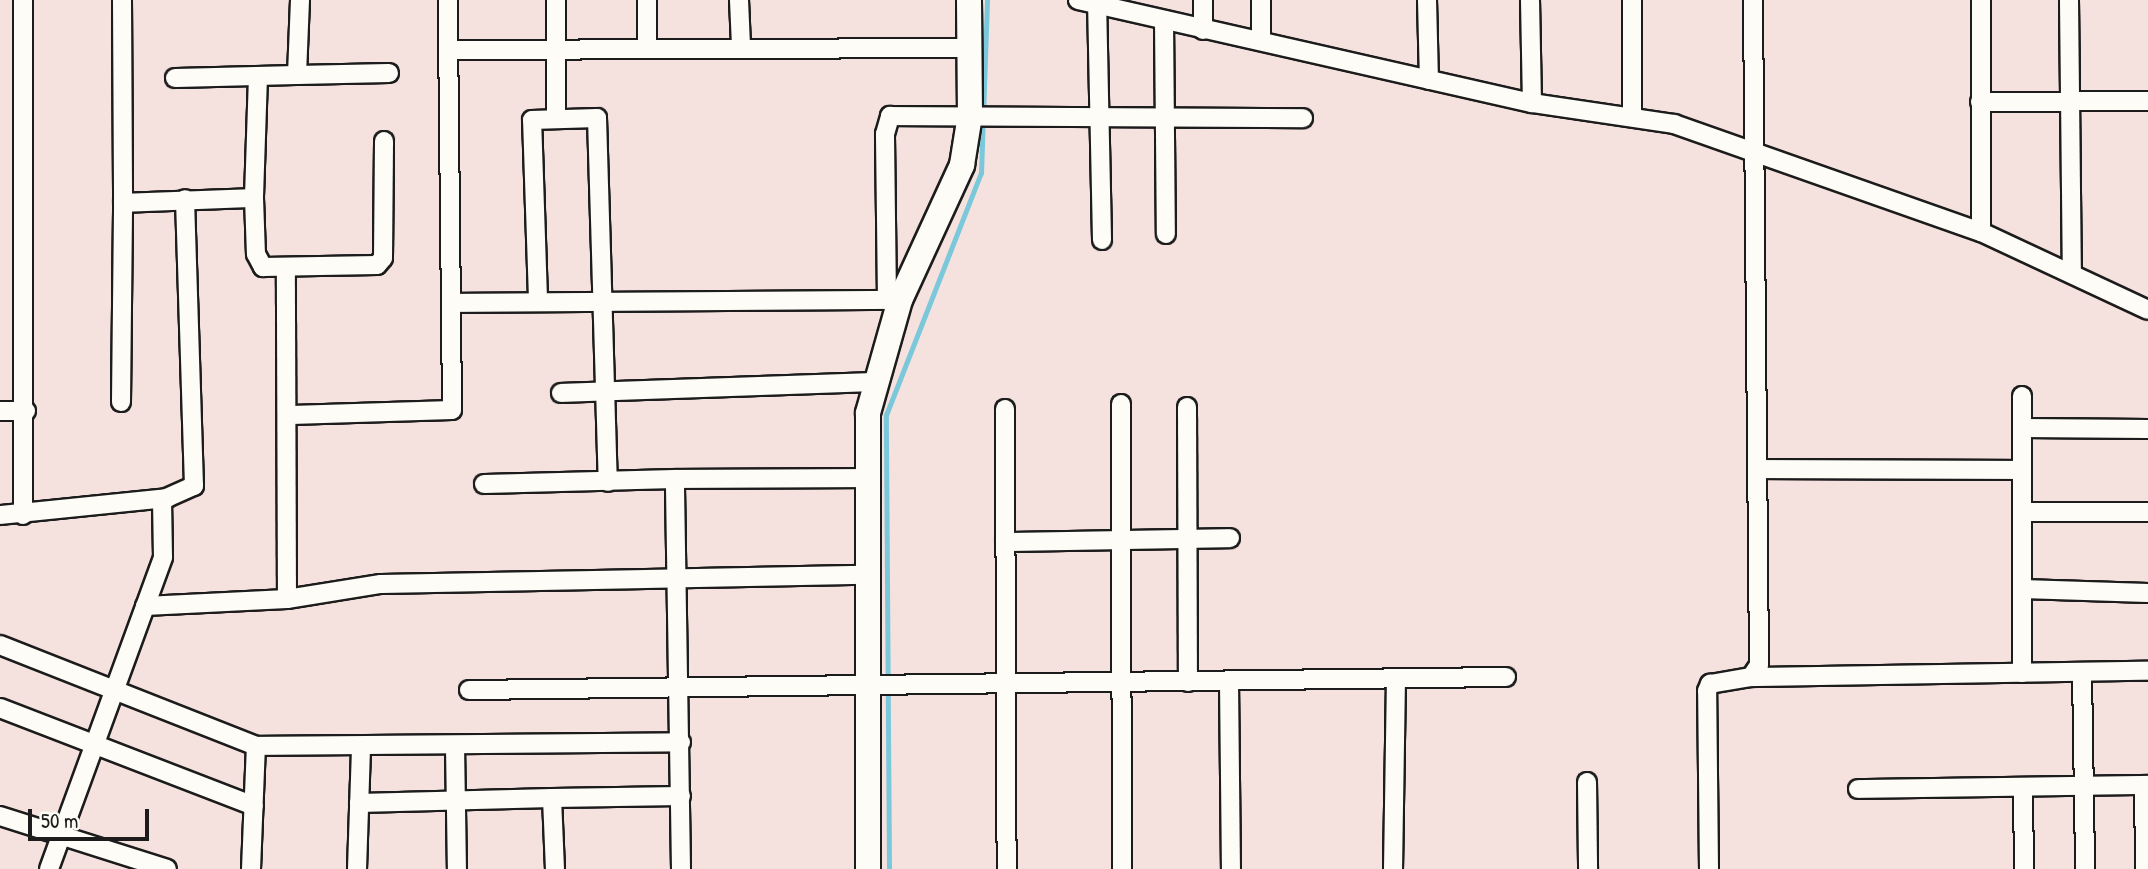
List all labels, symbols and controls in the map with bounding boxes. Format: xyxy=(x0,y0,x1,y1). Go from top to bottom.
scale bar xyxy=(32,796,152,840)
text: 50 m xyxy=(41,806,78,835)

